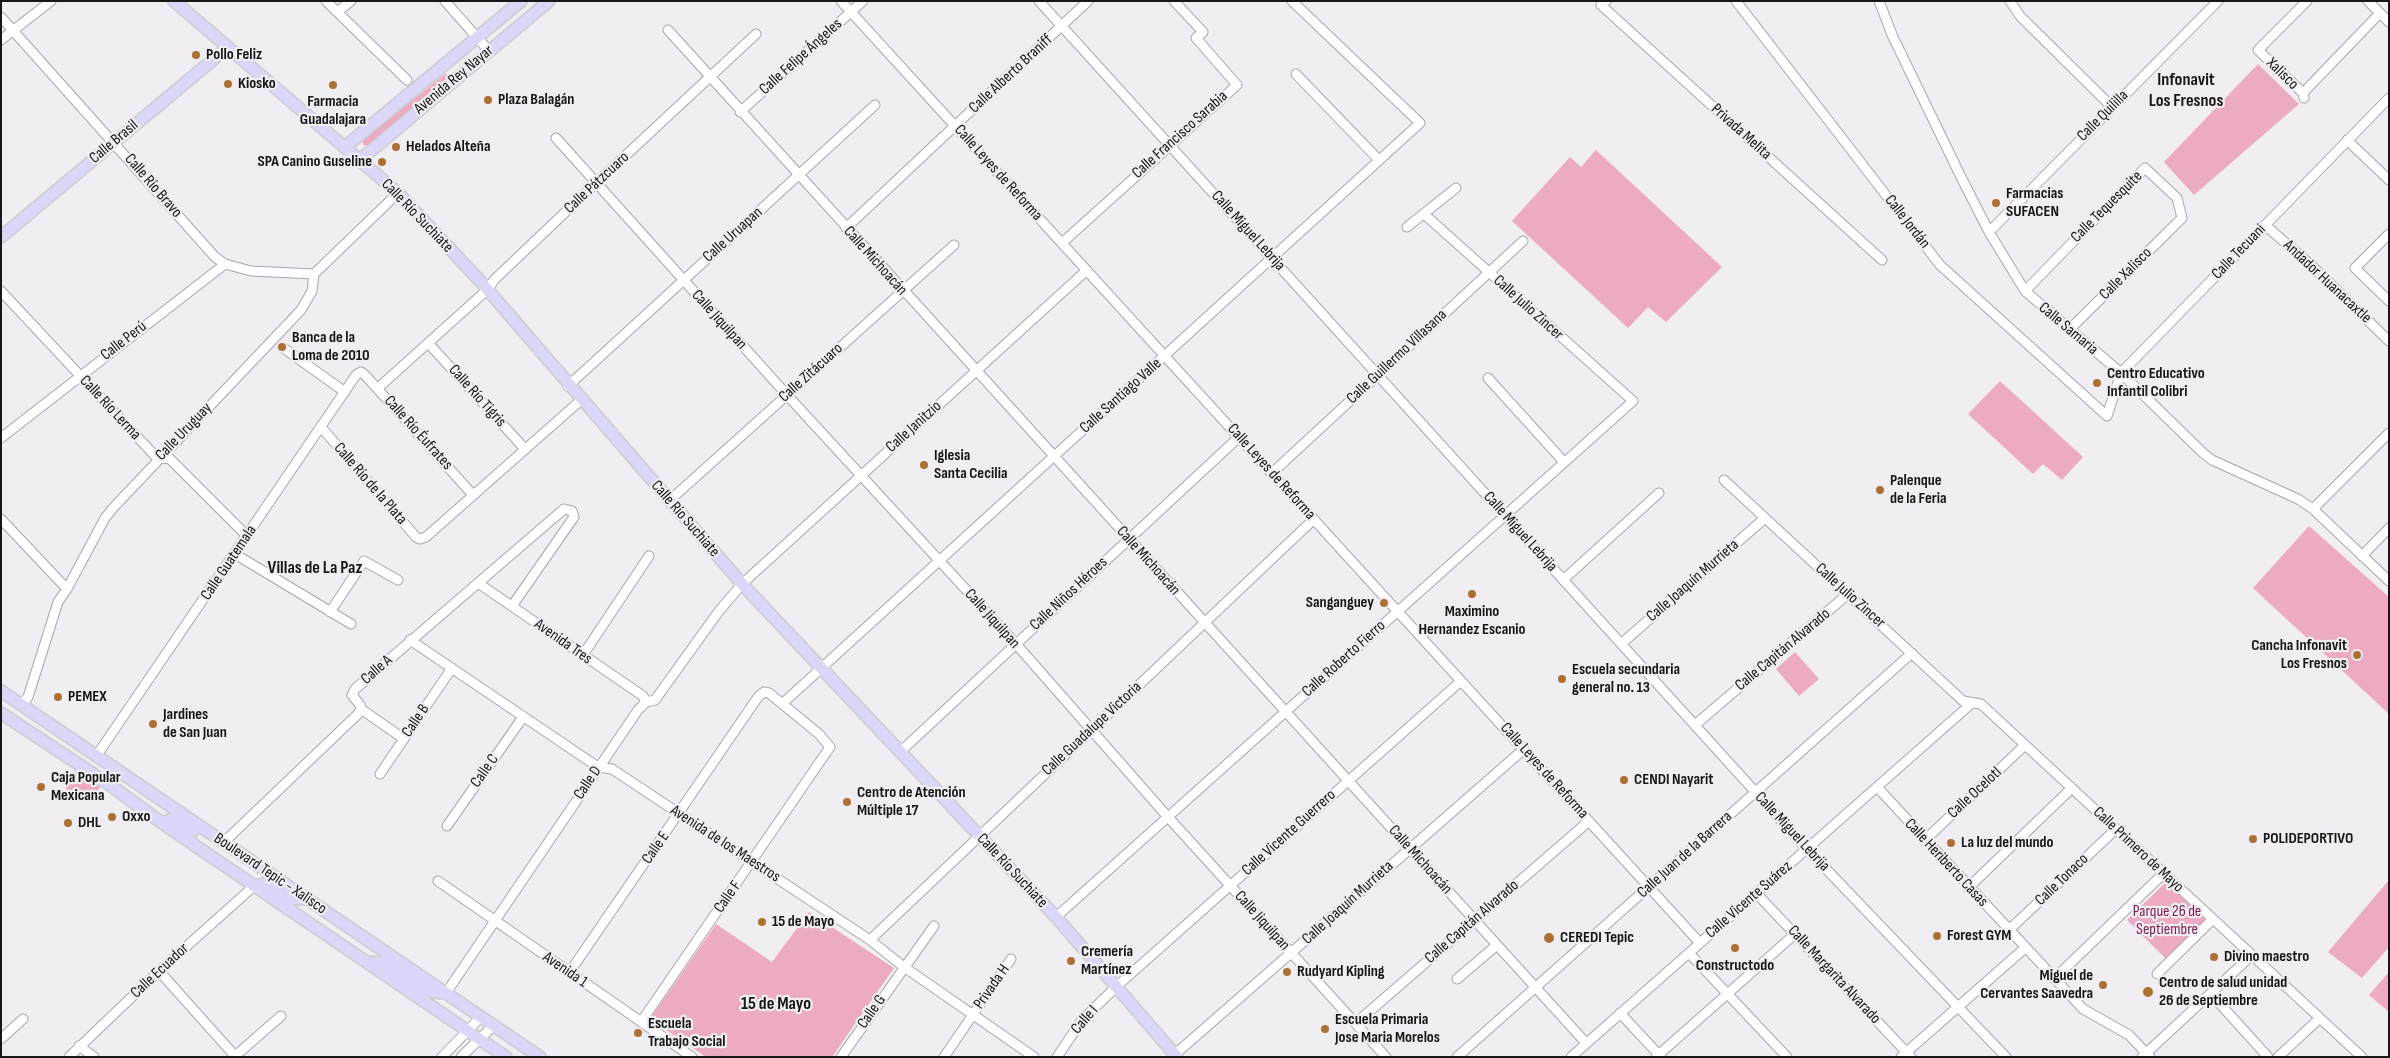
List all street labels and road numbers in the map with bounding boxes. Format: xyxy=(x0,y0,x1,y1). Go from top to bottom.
street label: Calle Felipe Ángeles xyxy=(756,15,846,99)
street label: Calle Alberto Braniff xyxy=(965,30,1057,118)
street label: Avenida Rey Nayar xyxy=(410,41,498,119)
street label: Xalisco xyxy=(2262,54,2302,94)
street label: Calle Quililla xyxy=(2073,86,2133,146)
street label: Calle Francisco Sarabia xyxy=(1128,87,1232,183)
street label: Privada Melita xyxy=(1707,100,1775,164)
street label: Calle Brasil xyxy=(86,116,142,168)
street label: Calle Leyes de Reforma xyxy=(950,121,1046,225)
street label: Calle Pátzcuaro xyxy=(560,148,634,218)
street label: Calle Río Bravo xyxy=(120,150,186,222)
street label: Calle Tequesquite xyxy=(2067,167,2147,247)
street label: Calle Río Suchiate xyxy=(377,175,457,257)
street label: Calle Miguel Lebrija xyxy=(1207,187,1289,275)
street label: Calle Jordán xyxy=(1880,191,1934,253)
street label: Calle Uruapan xyxy=(699,203,767,267)
street label: Calle Tecuani xyxy=(2208,220,2270,284)
street label: Calle Michoacán xyxy=(839,223,911,299)
street label: Andador Huanacaxtle xyxy=(2279,236,2375,328)
street label: Calle Xalisco xyxy=(2096,244,2156,304)
street label: Calle Julio Zincer xyxy=(1489,271,1567,345)
street label: Calle Jiquilpan xyxy=(687,286,751,354)
street label: Calle Samaria xyxy=(2034,299,2102,359)
street label: Calle Guillermo Villasana xyxy=(1343,306,1451,408)
street label: Calle Perú xyxy=(97,317,151,365)
street label: Calle Zitácuaro xyxy=(775,339,847,407)
street label: Calle Santiago Valle xyxy=(1076,354,1166,438)
street label: Calle Río Tigris xyxy=(444,361,510,431)
street label: Calle Río Lerma xyxy=(75,372,145,444)
street label: Calle Río Éufrates xyxy=(380,392,456,474)
street label: Calle Janitzio xyxy=(882,397,946,457)
street label: Calle Uruguay xyxy=(152,399,216,465)
street label: Calle Leyes de Reforma xyxy=(1223,420,1319,524)
street label: Calle Río de la Plata xyxy=(329,439,411,529)
street label: Calle Río Suchiate xyxy=(647,477,723,561)
street label: Calle Miguel Lebrija xyxy=(1479,488,1561,576)
street label: Calle Guatemala xyxy=(197,522,261,604)
street label: Calle Michoacán xyxy=(1112,523,1184,599)
street label: Calle Joaquín Murrieta xyxy=(1643,536,1743,626)
street label: Calle Niños Héroes xyxy=(1026,553,1112,635)
street label: Calle Julio Zincer xyxy=(1811,559,1889,633)
street label: Calle Jiquilpan xyxy=(960,585,1024,653)
street label: Calle Capitán Alvarado xyxy=(1732,605,1834,695)
street label: Avenida Tres xyxy=(530,615,596,669)
street label: Calle Roberto Fierro xyxy=(1298,617,1390,701)
street label: Calle A xyxy=(357,651,397,689)
street label: Calle Guadalupe Victoria xyxy=(1038,678,1146,780)
street label: Calle B xyxy=(398,701,434,741)
street label: Calle Leyes de Reforma xyxy=(1496,719,1592,823)
street label: Calle C xyxy=(467,751,503,791)
street label: Calle D xyxy=(570,763,606,803)
street label: Calle Ocelotl xyxy=(1944,763,2006,823)
street label: Calle Vicente Guerrero xyxy=(1238,786,1340,880)
street label: Calle Miguel Lebrija xyxy=(1750,788,1834,876)
street label: Avenida de los Maestros xyxy=(666,801,784,887)
street label: Calle Primero de Mayo xyxy=(2089,803,2187,897)
street label: Calle Juan de la Barrera xyxy=(1634,808,1736,902)
street label: Calle Heriberto Casas xyxy=(1900,815,1992,911)
street label: Calle Michoacán xyxy=(1384,822,1456,898)
street label: Calle E xyxy=(638,828,674,868)
street label: Boulevard Tepic - Xalisco xyxy=(210,829,330,919)
street label: Calle Río Suchiate xyxy=(973,830,1051,912)
street label: Calle Tonaco xyxy=(2031,850,2093,910)
street label: Calle Joaquín Murrieta xyxy=(1298,857,1398,949)
street label: Calle Vicente Suárez xyxy=(1702,857,1796,943)
street label: Calle Capitán Alvarado xyxy=(1421,876,1523,968)
street label: Calle F xyxy=(710,877,746,917)
street label: Calle Jiquilpan xyxy=(1230,887,1294,955)
street label: Calle Margarita Alvarado xyxy=(1783,922,1885,1028)
street label: Calle Ecuador xyxy=(127,939,193,1003)
street label: Avenida 1 xyxy=(539,948,591,992)
street label: Privada H xyxy=(970,961,1014,1013)
street label: Calle G xyxy=(854,992,890,1032)
street label: Calle I xyxy=(1067,1002,1103,1038)

